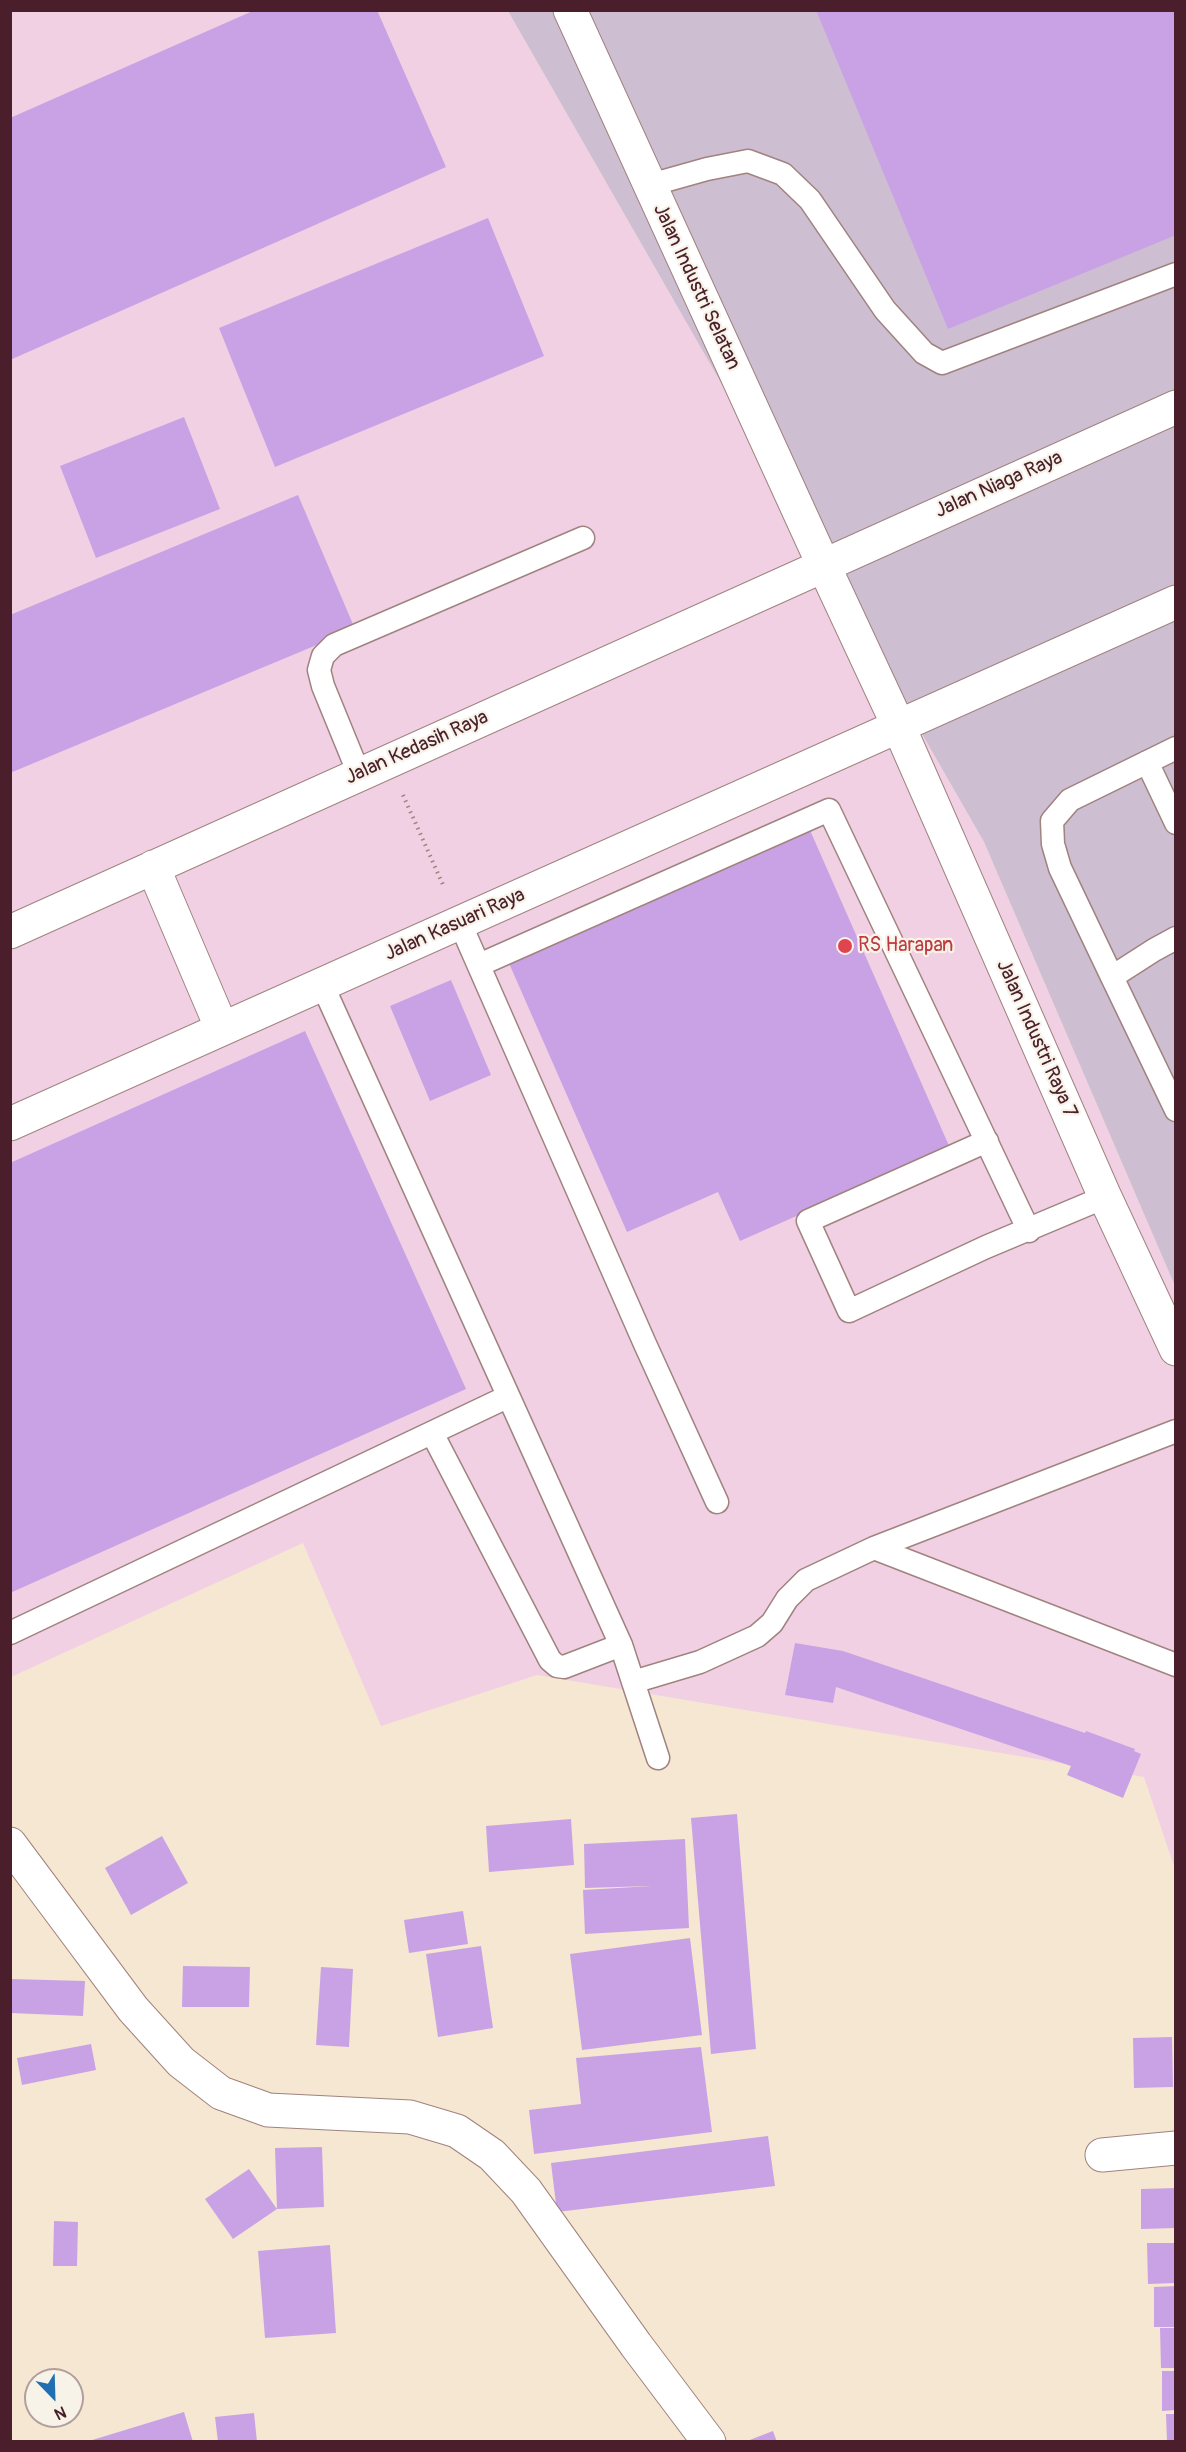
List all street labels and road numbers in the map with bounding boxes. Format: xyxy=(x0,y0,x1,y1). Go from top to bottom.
street label: Jalan Industri Selatan xyxy=(647,200,745,374)
street label: Jalan Niaga Raya xyxy=(932,446,1066,524)
street label: Jalan Kedasih Raya xyxy=(342,706,492,790)
street label: Jalan Kasuari Raya xyxy=(381,883,529,967)
street label: Jalan Industri Raya 7 xyxy=(990,956,1082,1122)

